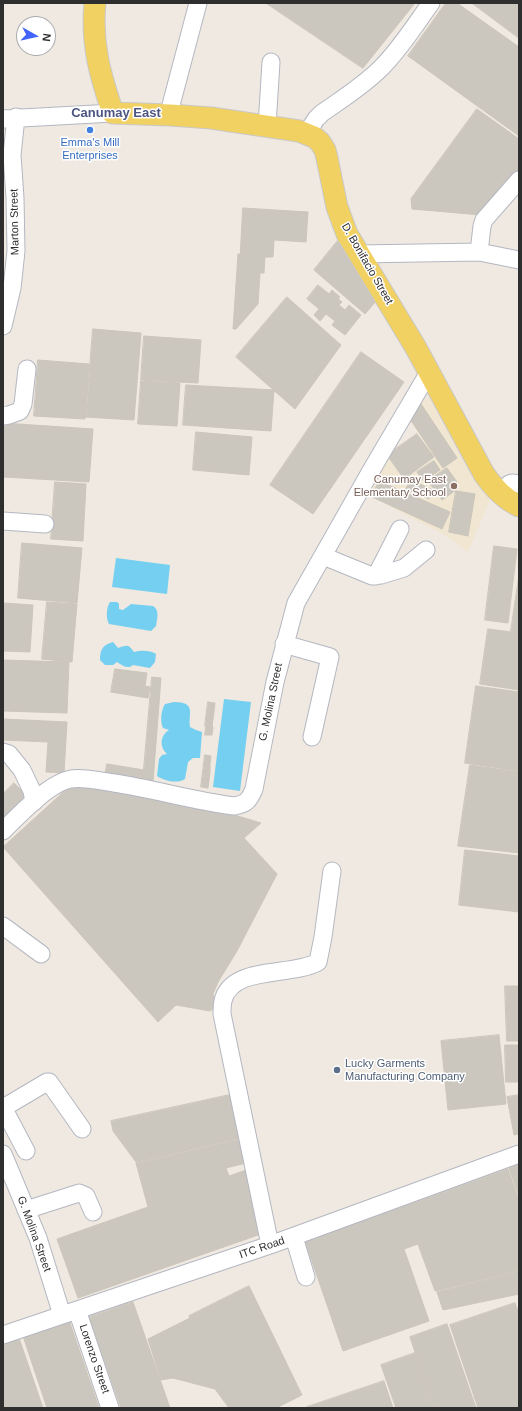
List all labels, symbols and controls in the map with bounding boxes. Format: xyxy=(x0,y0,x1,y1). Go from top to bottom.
north arrow xyxy=(16,16,56,56)
text: N xyxy=(40,33,53,42)
district label: Canumay East xyxy=(71,105,161,121)
marker: Emma's Mill Enterprises xyxy=(85,125,95,135)
place label: Emma's Mill Enterprises xyxy=(61,136,119,162)
street label: Marton Street xyxy=(8,189,22,255)
street label: D. Bonifacio Street xyxy=(338,221,396,307)
place label: Canumay East Elementary School xyxy=(354,473,446,499)
marker: Canumay East Elementary School xyxy=(449,481,459,491)
street label: G. Molina Street xyxy=(256,662,286,742)
place label: Lucky Garments Manufacturing Company xyxy=(345,1057,465,1083)
marker: Lucky Garments Manufacturing Company xyxy=(332,1065,342,1075)
street label: G. Molina Street xyxy=(14,1194,54,1274)
street label: ITC Road xyxy=(238,1234,286,1262)
street label: Lorenzo Street xyxy=(76,1323,112,1395)

